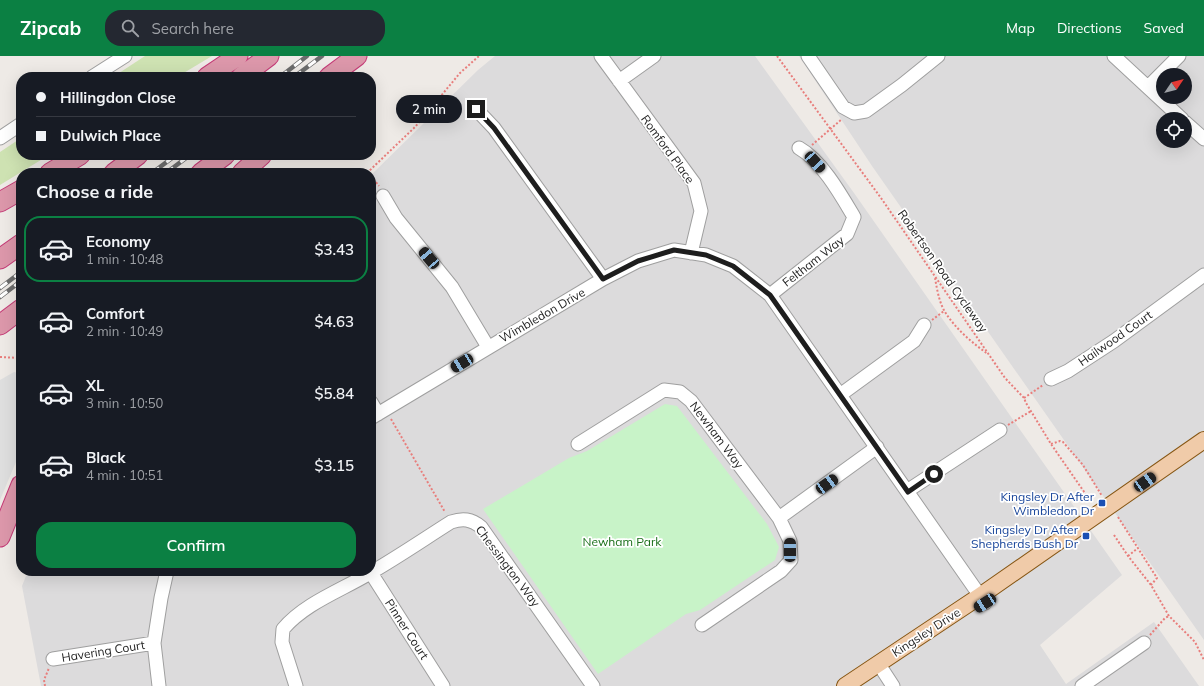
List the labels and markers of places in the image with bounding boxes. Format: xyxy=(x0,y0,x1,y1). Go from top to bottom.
place label: Kingsley Dr After Wimbledon Dr xyxy=(1001,489,1095,518)
marker: Kingsley Dr After Wimbledon Dr xyxy=(1097,498,1107,508)
place label: Kingsley Dr After Shepherds Bush Dr xyxy=(971,522,1079,551)
marker: Kingsley Dr After Shepherds Bush Dr xyxy=(1081,531,1091,541)

